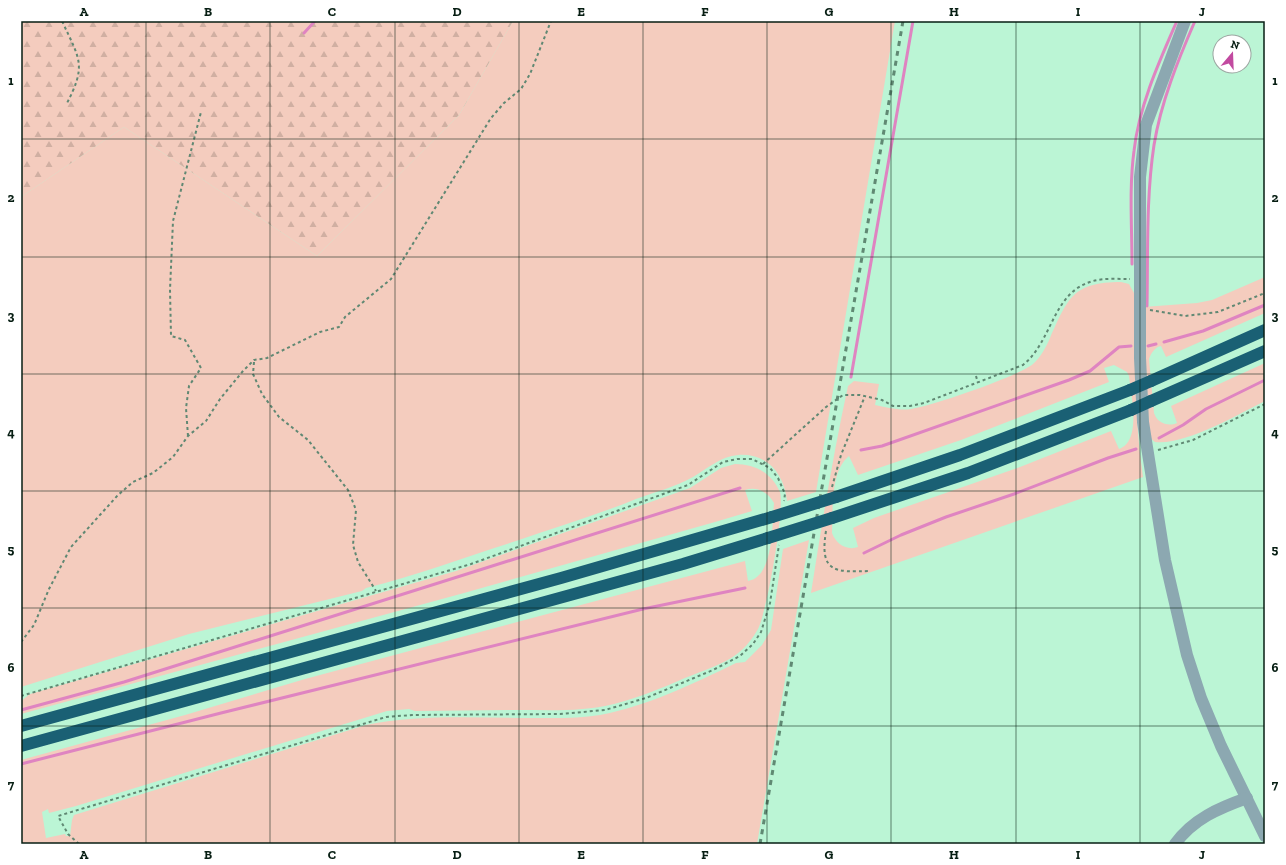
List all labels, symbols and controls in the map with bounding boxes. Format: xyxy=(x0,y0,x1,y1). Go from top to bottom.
text: A xyxy=(80,4,89,19)
text: B xyxy=(204,4,212,19)
text: C xyxy=(328,4,336,19)
text: D xyxy=(452,4,462,19)
text: E xyxy=(577,4,585,19)
text: F xyxy=(701,4,709,19)
text: G xyxy=(825,4,834,19)
text: H xyxy=(949,4,959,19)
text: I xyxy=(1076,4,1081,19)
text: J xyxy=(1199,4,1205,19)
north arrow xyxy=(1212,34,1252,74)
text: N xyxy=(1229,38,1242,53)
text: 1 xyxy=(8,73,14,88)
text: 1 xyxy=(1272,73,1278,88)
text: 2 xyxy=(8,190,15,205)
text: 2 xyxy=(1272,190,1279,205)
text: 3 xyxy=(8,308,15,323)
text: 3 xyxy=(1272,308,1279,323)
text: 4 xyxy=(7,425,15,440)
text: 4 xyxy=(1271,425,1279,440)
text: 5 xyxy=(8,542,15,557)
text: 5 xyxy=(1272,542,1279,557)
text: 6 xyxy=(8,660,15,675)
text: 6 xyxy=(1272,660,1279,675)
text: 7 xyxy=(8,777,15,792)
text: 7 xyxy=(1272,777,1279,792)
text: A xyxy=(80,847,89,862)
text: B xyxy=(204,847,212,862)
text: C xyxy=(328,847,336,862)
text: D xyxy=(452,847,462,862)
text: E xyxy=(577,847,585,862)
text: F xyxy=(701,847,709,862)
text: G xyxy=(825,847,834,862)
text: H xyxy=(949,847,959,862)
text: I xyxy=(1076,847,1081,862)
text: J xyxy=(1199,847,1205,862)

